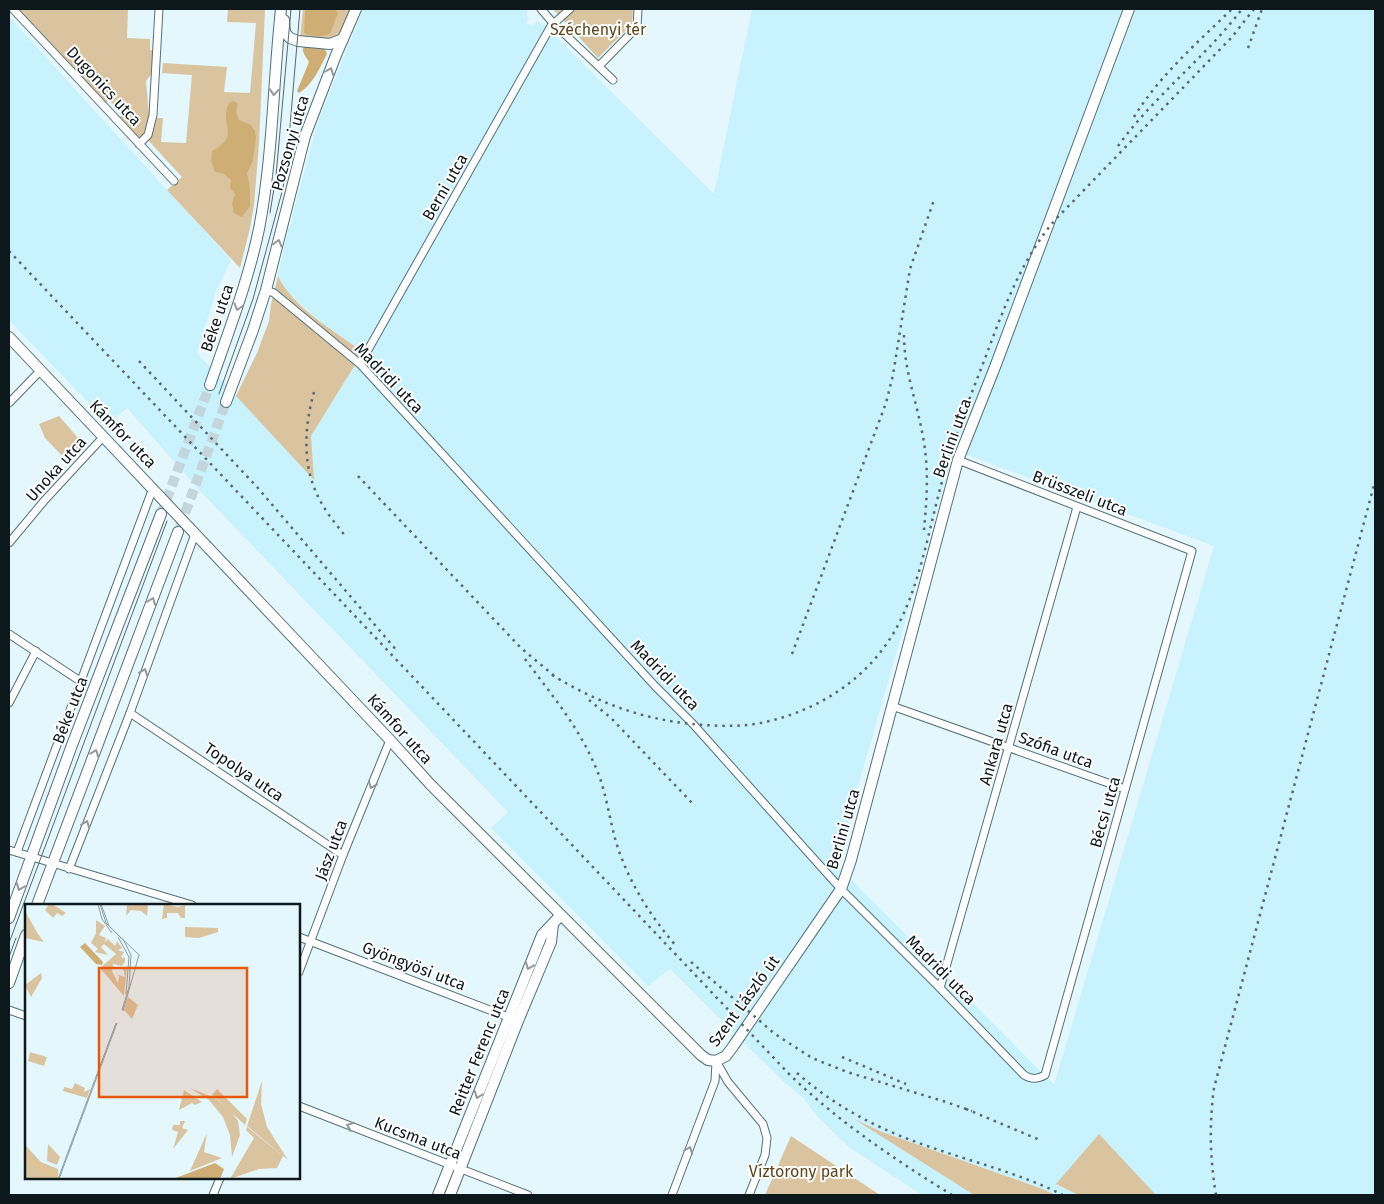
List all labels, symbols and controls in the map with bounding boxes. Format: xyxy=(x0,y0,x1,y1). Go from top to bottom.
park label: Széchenyi tér xyxy=(550,20,647,39)
street label: Dugonics utca xyxy=(63,42,145,130)
one-way arrow xyxy=(324,67,334,75)
one-way arrow xyxy=(268,88,279,96)
street label: Pozsonyi utca xyxy=(267,93,313,193)
street label: Berni utca xyxy=(418,150,472,224)
one-way arrow xyxy=(273,239,283,247)
street label: Béke utca xyxy=(197,282,237,354)
one-way arrow xyxy=(233,302,243,310)
street label: Madridi utca xyxy=(351,339,427,417)
street label: Kámfor utca xyxy=(86,396,160,472)
street label: Berlini utca xyxy=(929,396,975,480)
street label: Unoka utca xyxy=(22,432,90,506)
street label: Brüsszeli utca xyxy=(1030,466,1130,520)
one-way arrow xyxy=(146,597,156,606)
street label: Madridi utca xyxy=(627,636,703,714)
one-way arrow xyxy=(138,668,149,677)
street label: Béke utca xyxy=(48,674,92,746)
street label: Kámfor utca xyxy=(364,690,436,768)
street label: Ankara utca xyxy=(975,701,1017,787)
street label: Szófia utca xyxy=(1016,728,1096,772)
street label: Topolya utca xyxy=(201,738,287,806)
one-way arrow xyxy=(89,749,99,758)
street label: Bécsi utca xyxy=(1086,774,1124,850)
one-way arrow xyxy=(367,780,377,788)
street label: Berlini utca xyxy=(822,786,864,872)
street label: Jász utca xyxy=(311,817,351,883)
one-way arrow xyxy=(81,820,91,828)
one-way arrow xyxy=(16,883,26,891)
inset map xyxy=(25,904,300,1179)
street label: Madridi utca xyxy=(902,931,980,1009)
street label: Gyöngyösi utca xyxy=(360,938,468,994)
street label: Szent László út xyxy=(705,952,783,1050)
one-way arrow xyxy=(525,961,536,970)
street label: Reitter Ferenc utca xyxy=(445,985,513,1119)
one-way arrow xyxy=(473,1091,483,1099)
street label: Kucsma utca xyxy=(372,1113,464,1163)
one-way arrow xyxy=(346,1122,355,1132)
one-way arrow xyxy=(683,1146,693,1154)
park label: Víztorony park xyxy=(749,1162,854,1181)

